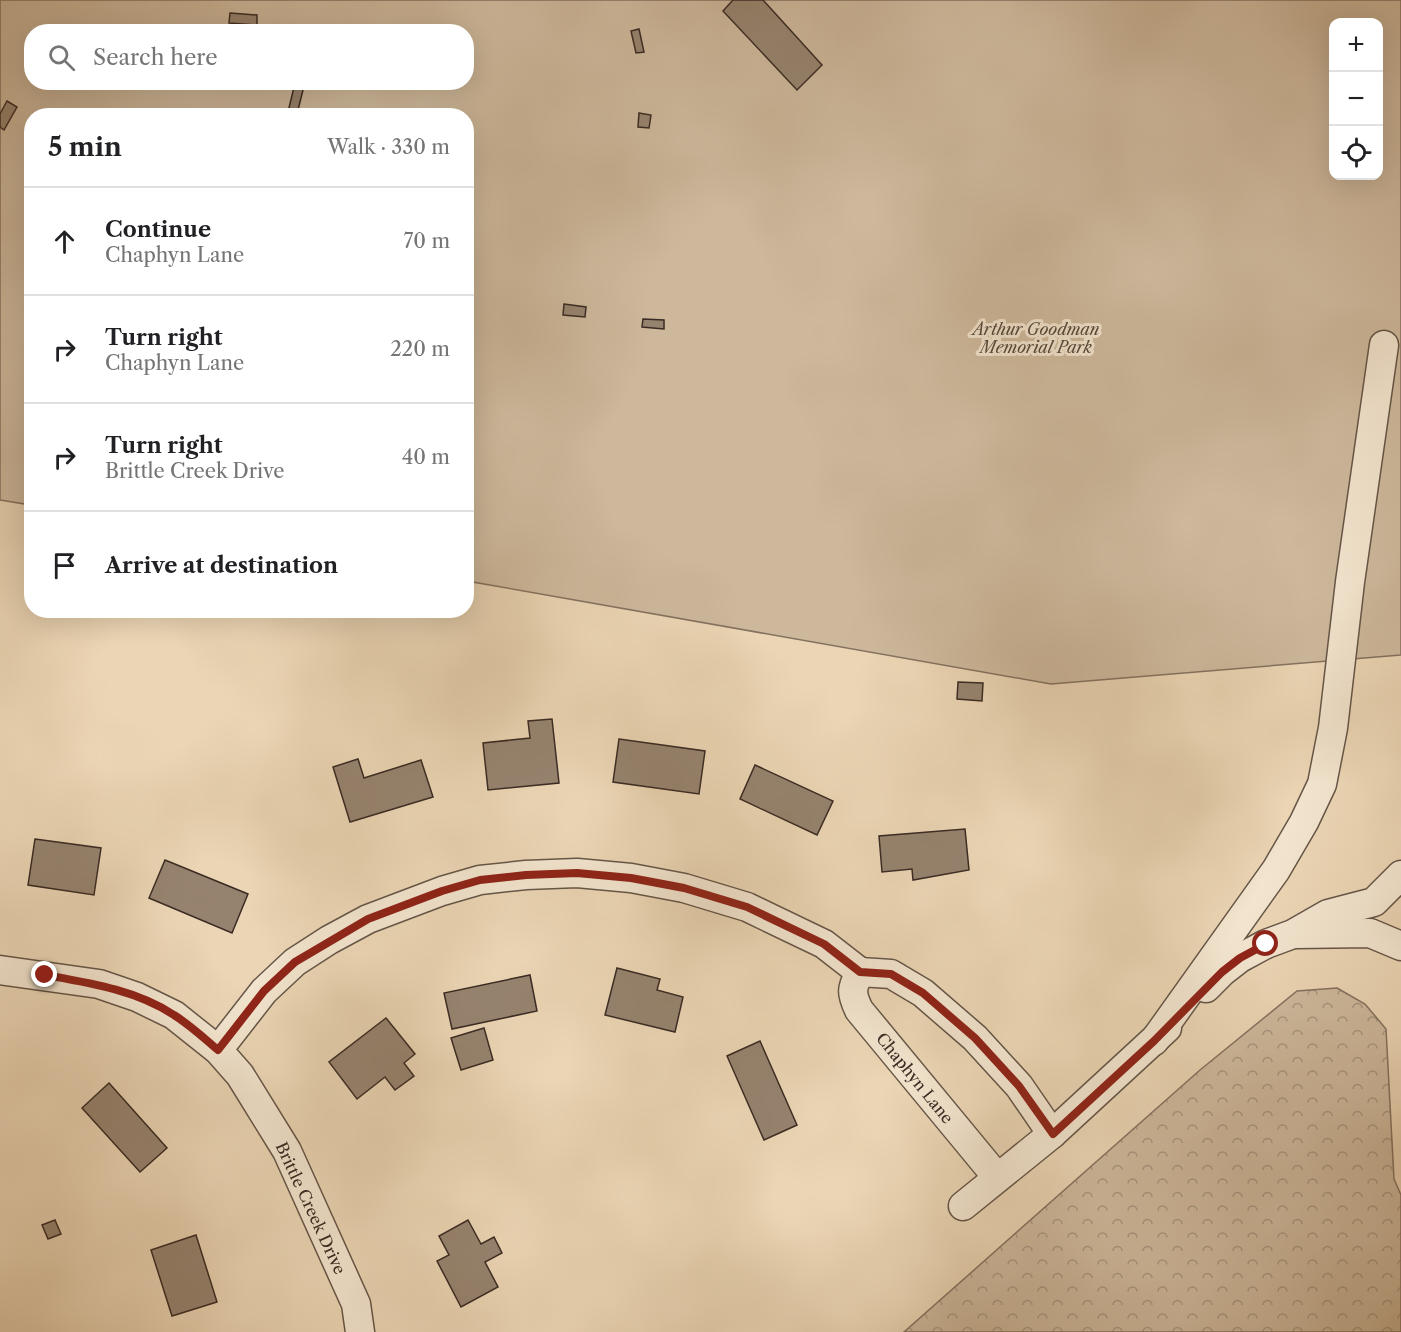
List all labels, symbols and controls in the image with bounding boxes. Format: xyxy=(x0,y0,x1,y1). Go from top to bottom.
map controls xyxy=(1329,18,1383,180)
button: + xyxy=(1329,18,1383,72)
search box xyxy=(24,24,474,90)
icon: search xyxy=(45,41,78,74)
text: Search here xyxy=(93,44,218,71)
button: − xyxy=(1329,72,1383,126)
button: locate xyxy=(1329,126,1383,180)
text: 5 min xyxy=(48,131,122,163)
text: Walk · 330 m xyxy=(327,135,450,159)
text: Continue xyxy=(105,216,211,243)
icon: ahead xyxy=(48,225,81,258)
text: 70 m xyxy=(404,229,450,253)
text: Chaphyn Lane xyxy=(105,243,244,267)
park label: Arthur Goodman Memorial Park xyxy=(970,319,1099,357)
text: Turn right xyxy=(105,324,223,351)
icon: right xyxy=(48,333,81,366)
text: 220 m xyxy=(390,337,450,361)
text: Chaphyn Lane xyxy=(105,351,244,375)
text: Turn right xyxy=(105,432,223,459)
icon: right xyxy=(48,441,81,474)
text: 40 m xyxy=(402,445,450,469)
text: Brittle Creek Drive xyxy=(105,459,284,483)
icon: arrive xyxy=(48,549,81,582)
text: Arrive at destination xyxy=(105,552,338,579)
route start xyxy=(1252,930,1278,956)
route end xyxy=(31,961,57,987)
street label: Chaphyn Lane xyxy=(872,1028,958,1128)
street label: Brittle Creek Drive xyxy=(272,1139,350,1277)

